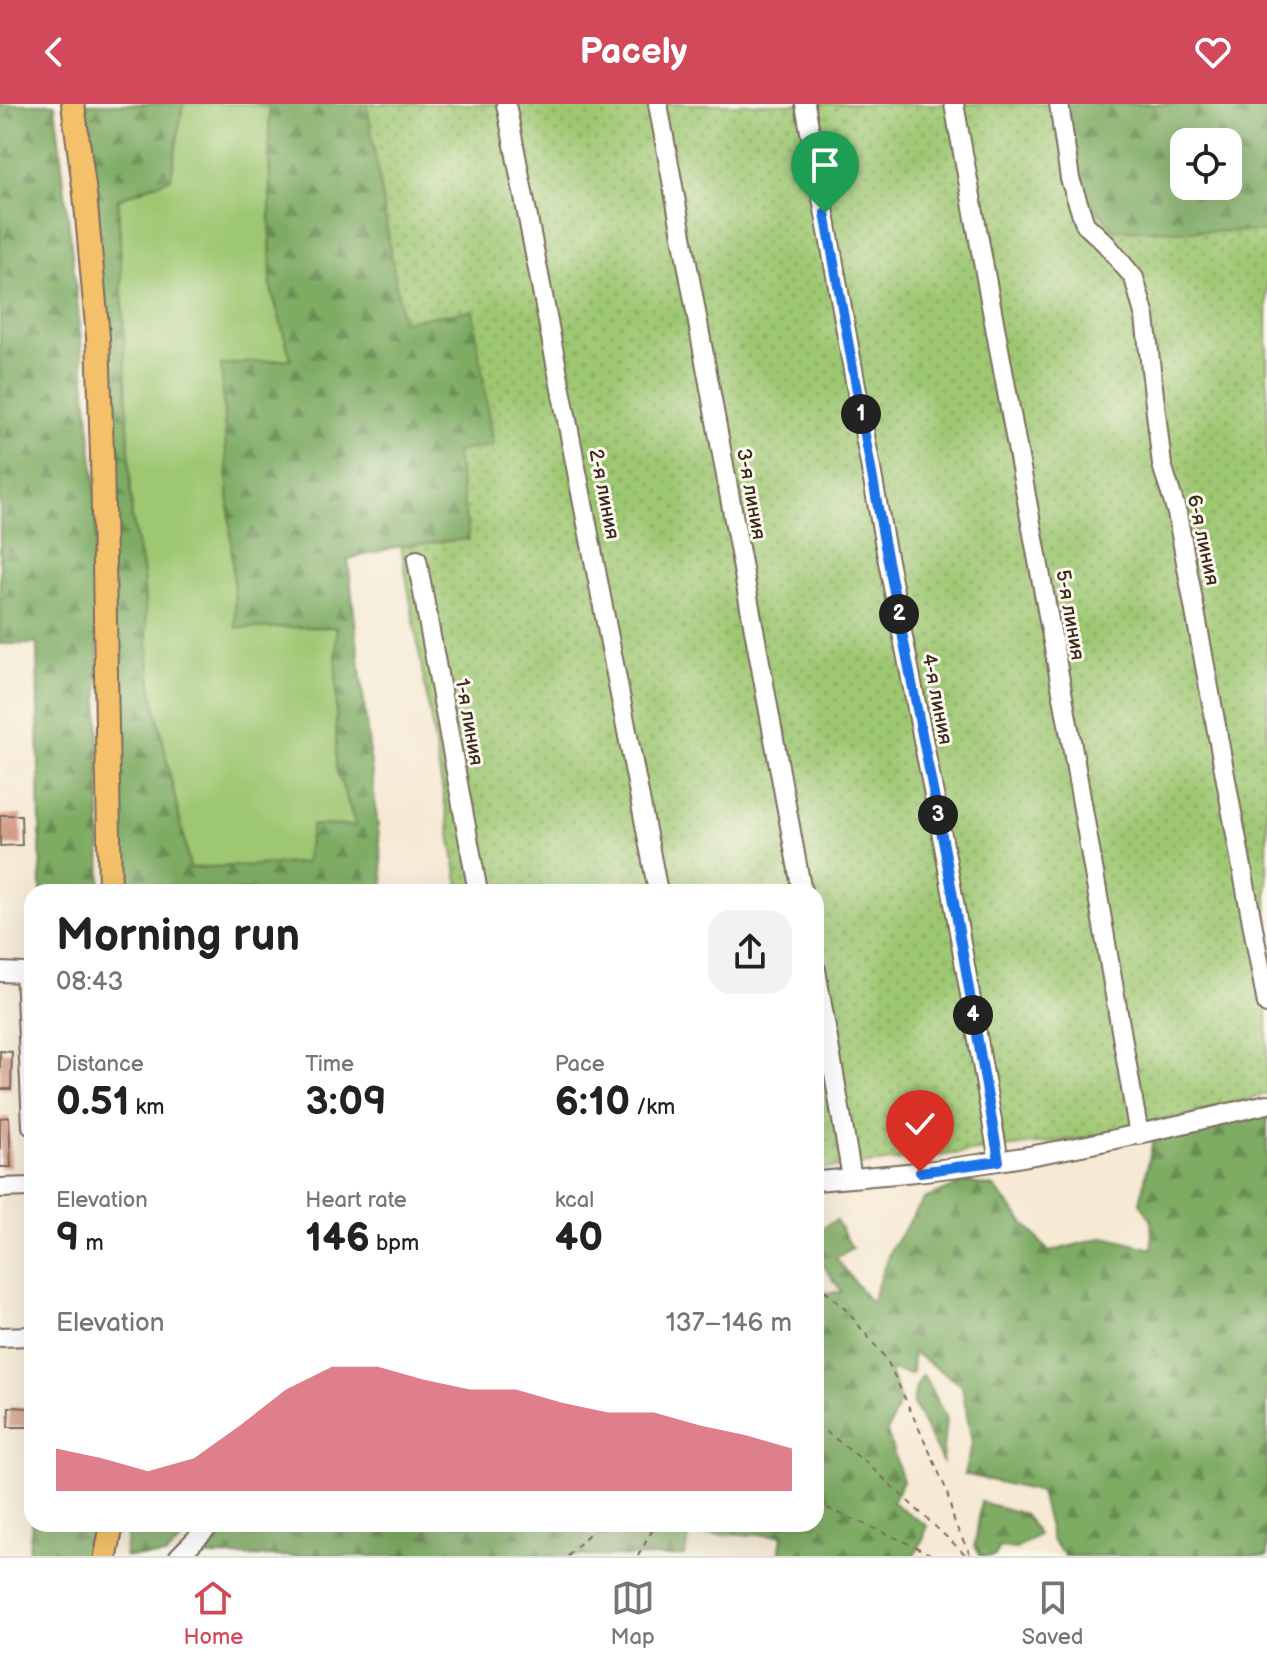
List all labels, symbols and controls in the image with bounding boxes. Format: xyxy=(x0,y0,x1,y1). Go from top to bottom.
icon: back xyxy=(32,30,76,74)
icon: heart xyxy=(1191,30,1235,74)
text: Pacely xyxy=(580,31,687,74)
map controls xyxy=(1170,128,1242,200)
button: locate xyxy=(1170,128,1242,200)
pin xyxy=(791,131,859,213)
icon: arrive xyxy=(803,143,847,187)
pin: 1 xyxy=(841,394,881,434)
text: 1 xyxy=(856,400,866,427)
street label: 3-я линия xyxy=(731,446,771,542)
street label: 2-я линия xyxy=(583,447,625,541)
street label: 6-я линия xyxy=(1182,492,1224,588)
street label: 5-я линия xyxy=(1050,568,1090,662)
pin: 2 xyxy=(879,594,919,634)
text: 2 xyxy=(892,600,906,627)
street label: 4-я линия xyxy=(916,651,958,747)
street label: 1-я линия xyxy=(450,677,488,767)
pin: 3 xyxy=(918,795,958,835)
text: 3 xyxy=(932,801,944,828)
text: Morning run xyxy=(56,910,300,963)
button: share xyxy=(708,910,792,994)
text: 08:43 xyxy=(56,967,124,998)
pin: 4 xyxy=(953,995,993,1035)
text: 4 xyxy=(967,1001,979,1028)
text: Distance xyxy=(56,1051,144,1078)
text: Time xyxy=(305,1051,354,1078)
text: Pace xyxy=(555,1051,605,1078)
text: 0.51 xyxy=(56,1078,130,1126)
text: 3:09 xyxy=(305,1078,387,1126)
text: 6:10 xyxy=(555,1078,630,1126)
pin xyxy=(886,1090,954,1172)
text: km xyxy=(130,1094,165,1121)
text: /km xyxy=(630,1094,675,1121)
icon: check xyxy=(898,1102,942,1146)
text: Elevation xyxy=(56,1187,148,1214)
text: Heart rate xyxy=(305,1187,407,1214)
text: kcal xyxy=(555,1187,594,1214)
text: 9 xyxy=(56,1214,79,1262)
text: 146 xyxy=(305,1214,370,1262)
text: 40 xyxy=(555,1214,603,1262)
text: m xyxy=(79,1230,104,1257)
text: bpm xyxy=(370,1230,419,1257)
text: Elevation xyxy=(56,1308,164,1339)
text: 137–146 m xyxy=(666,1308,792,1339)
tab: Home xyxy=(184,1576,243,1651)
tab: Map xyxy=(610,1576,655,1651)
tab: Saved xyxy=(1022,1576,1083,1651)

